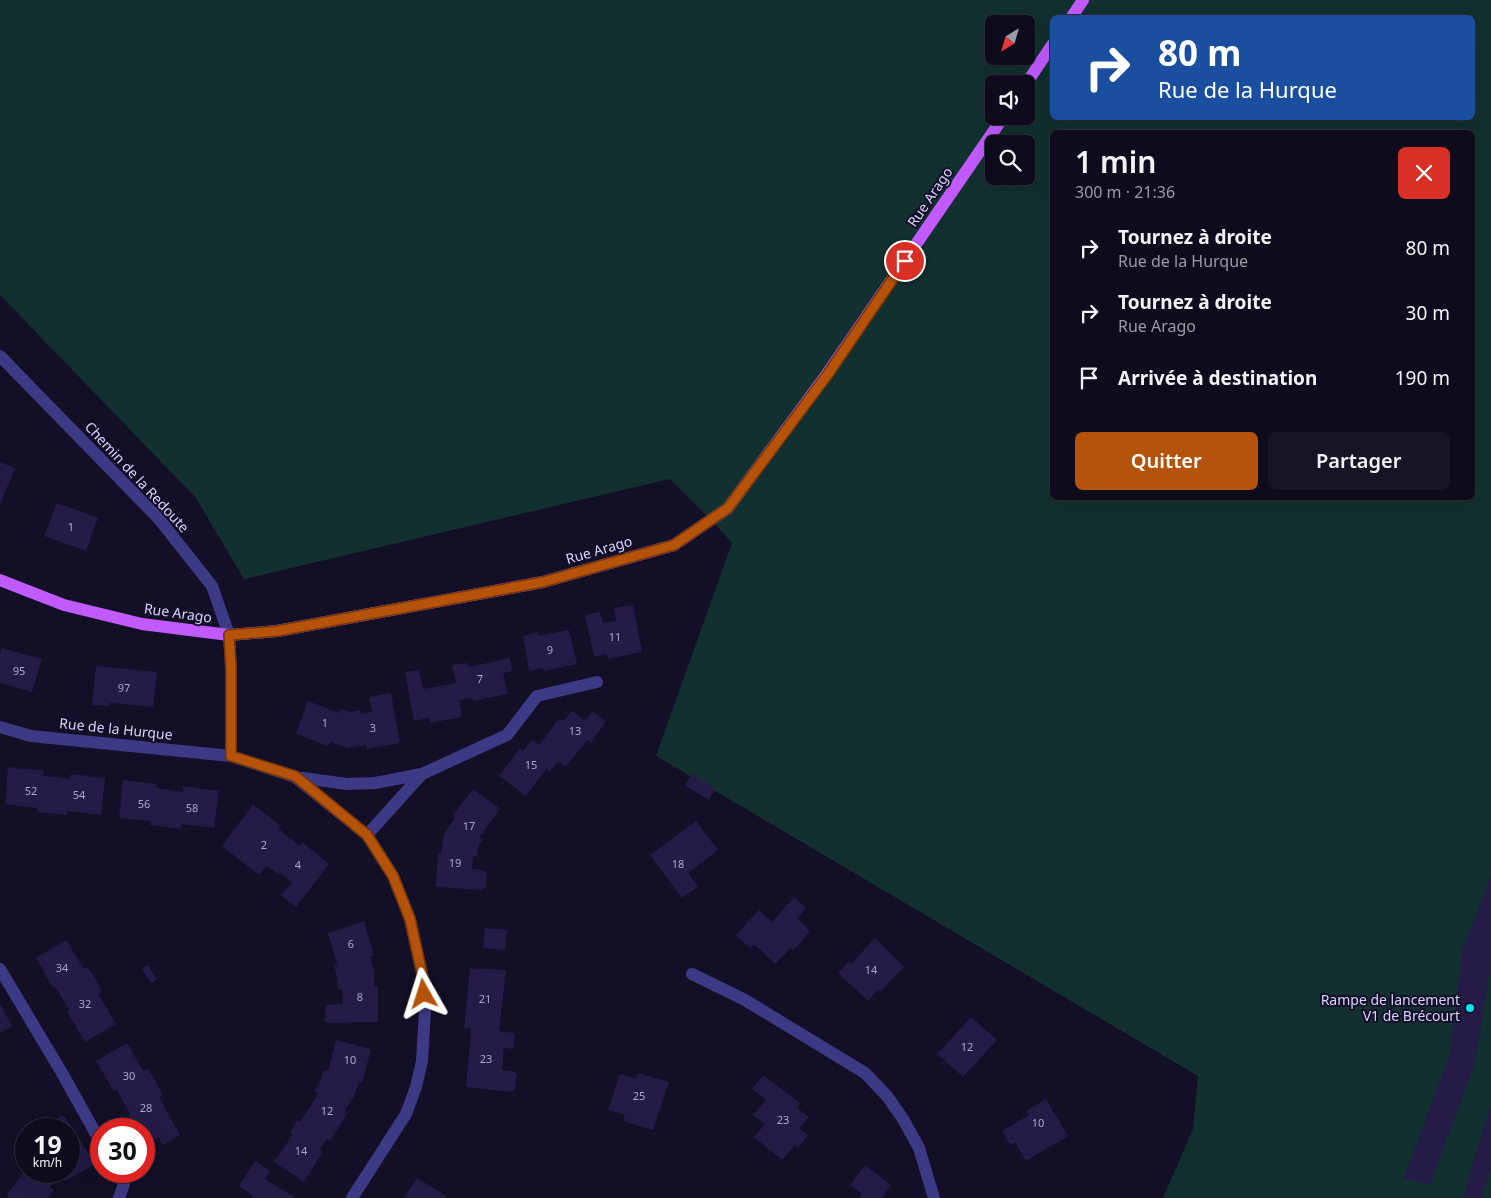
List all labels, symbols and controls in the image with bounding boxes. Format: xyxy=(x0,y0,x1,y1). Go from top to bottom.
north arrow xyxy=(985,15,1035,65)
map controls xyxy=(985,15,1035,185)
text: 80 m xyxy=(1158,29,1241,76)
icon: right xyxy=(1075,35,1140,100)
text: Rue de la Hurque xyxy=(1158,74,1337,104)
button: sound xyxy=(985,75,1035,125)
button: search xyxy=(985,135,1035,185)
text: 1 min xyxy=(1075,141,1156,182)
button: close xyxy=(1398,147,1450,199)
street label: Rue Arago xyxy=(903,163,957,230)
text: 300 m · 21:36 xyxy=(1075,181,1175,203)
text: Tournez à droite xyxy=(1118,224,1272,250)
icon: right xyxy=(1075,234,1103,262)
text: 80 m xyxy=(1406,235,1450,261)
pin xyxy=(884,240,926,282)
icon: arrive xyxy=(891,247,919,275)
text: Rue de la Hurque xyxy=(1118,250,1248,272)
text: Tournez à droite xyxy=(1118,289,1272,315)
icon: right xyxy=(1075,299,1103,327)
text: 30 m xyxy=(1406,300,1450,326)
text: Rue Arago xyxy=(1118,315,1196,337)
icon: arrive xyxy=(1075,364,1103,392)
text: Arrivée à destination xyxy=(1118,365,1317,391)
text: 190 m xyxy=(1395,365,1450,391)
street label: Chemin de la Redoute xyxy=(81,417,194,536)
button: Quitter xyxy=(1075,432,1258,490)
button: Partager xyxy=(1268,432,1450,490)
house number: 1 xyxy=(68,519,74,534)
street label: Rue Arago xyxy=(563,531,634,568)
street label: Rue Arago xyxy=(143,598,213,627)
house number: 11 xyxy=(609,629,621,644)
house number: 9 xyxy=(547,642,553,657)
house number: 95 xyxy=(13,663,25,678)
house number: 7 xyxy=(477,671,483,686)
house number: 97 xyxy=(118,680,130,695)
street label: Rue de la Hurque xyxy=(58,713,174,744)
house number: 1 xyxy=(322,715,328,730)
house number: 3 xyxy=(370,720,376,735)
house number: 13 xyxy=(569,723,581,738)
house number: 15 xyxy=(525,757,537,772)
house number: 52 xyxy=(25,783,37,798)
house number: 54 xyxy=(73,787,86,802)
house number: 56 xyxy=(138,796,150,811)
house number: 58 xyxy=(186,800,198,815)
house number: 17 xyxy=(463,818,475,833)
house number: 2 xyxy=(261,837,267,852)
house number: 19 xyxy=(449,855,461,870)
house number: 18 xyxy=(672,856,684,871)
house number: 4 xyxy=(295,857,302,872)
house number: 6 xyxy=(348,936,354,951)
house number: 34 xyxy=(56,960,69,975)
house number: 14 xyxy=(865,962,878,977)
position arrow xyxy=(397,967,449,1019)
house number: 8 xyxy=(357,989,363,1004)
place label: Rampe de lancement V1 de Brécourt xyxy=(1321,990,1460,1025)
house number: 21 xyxy=(479,991,491,1006)
house number: 32 xyxy=(79,996,91,1011)
marker: Rampe de lancement V1 de Brécourt xyxy=(1464,1002,1476,1014)
house number: 12 xyxy=(961,1039,973,1054)
house number: 23 xyxy=(480,1051,492,1066)
house number: 10 xyxy=(344,1052,356,1067)
house number: 30 xyxy=(123,1068,135,1083)
house number: 25 xyxy=(633,1088,645,1103)
house number: 28 xyxy=(140,1100,152,1115)
house number: 12 xyxy=(321,1103,333,1118)
house number: 23 xyxy=(777,1112,789,1127)
house number: 10 xyxy=(1032,1115,1044,1130)
speed limit sign: 30 xyxy=(90,1118,155,1183)
text: 19 xyxy=(33,1127,62,1161)
house number: 14 xyxy=(295,1143,308,1158)
text: km/h xyxy=(33,1154,62,1171)

